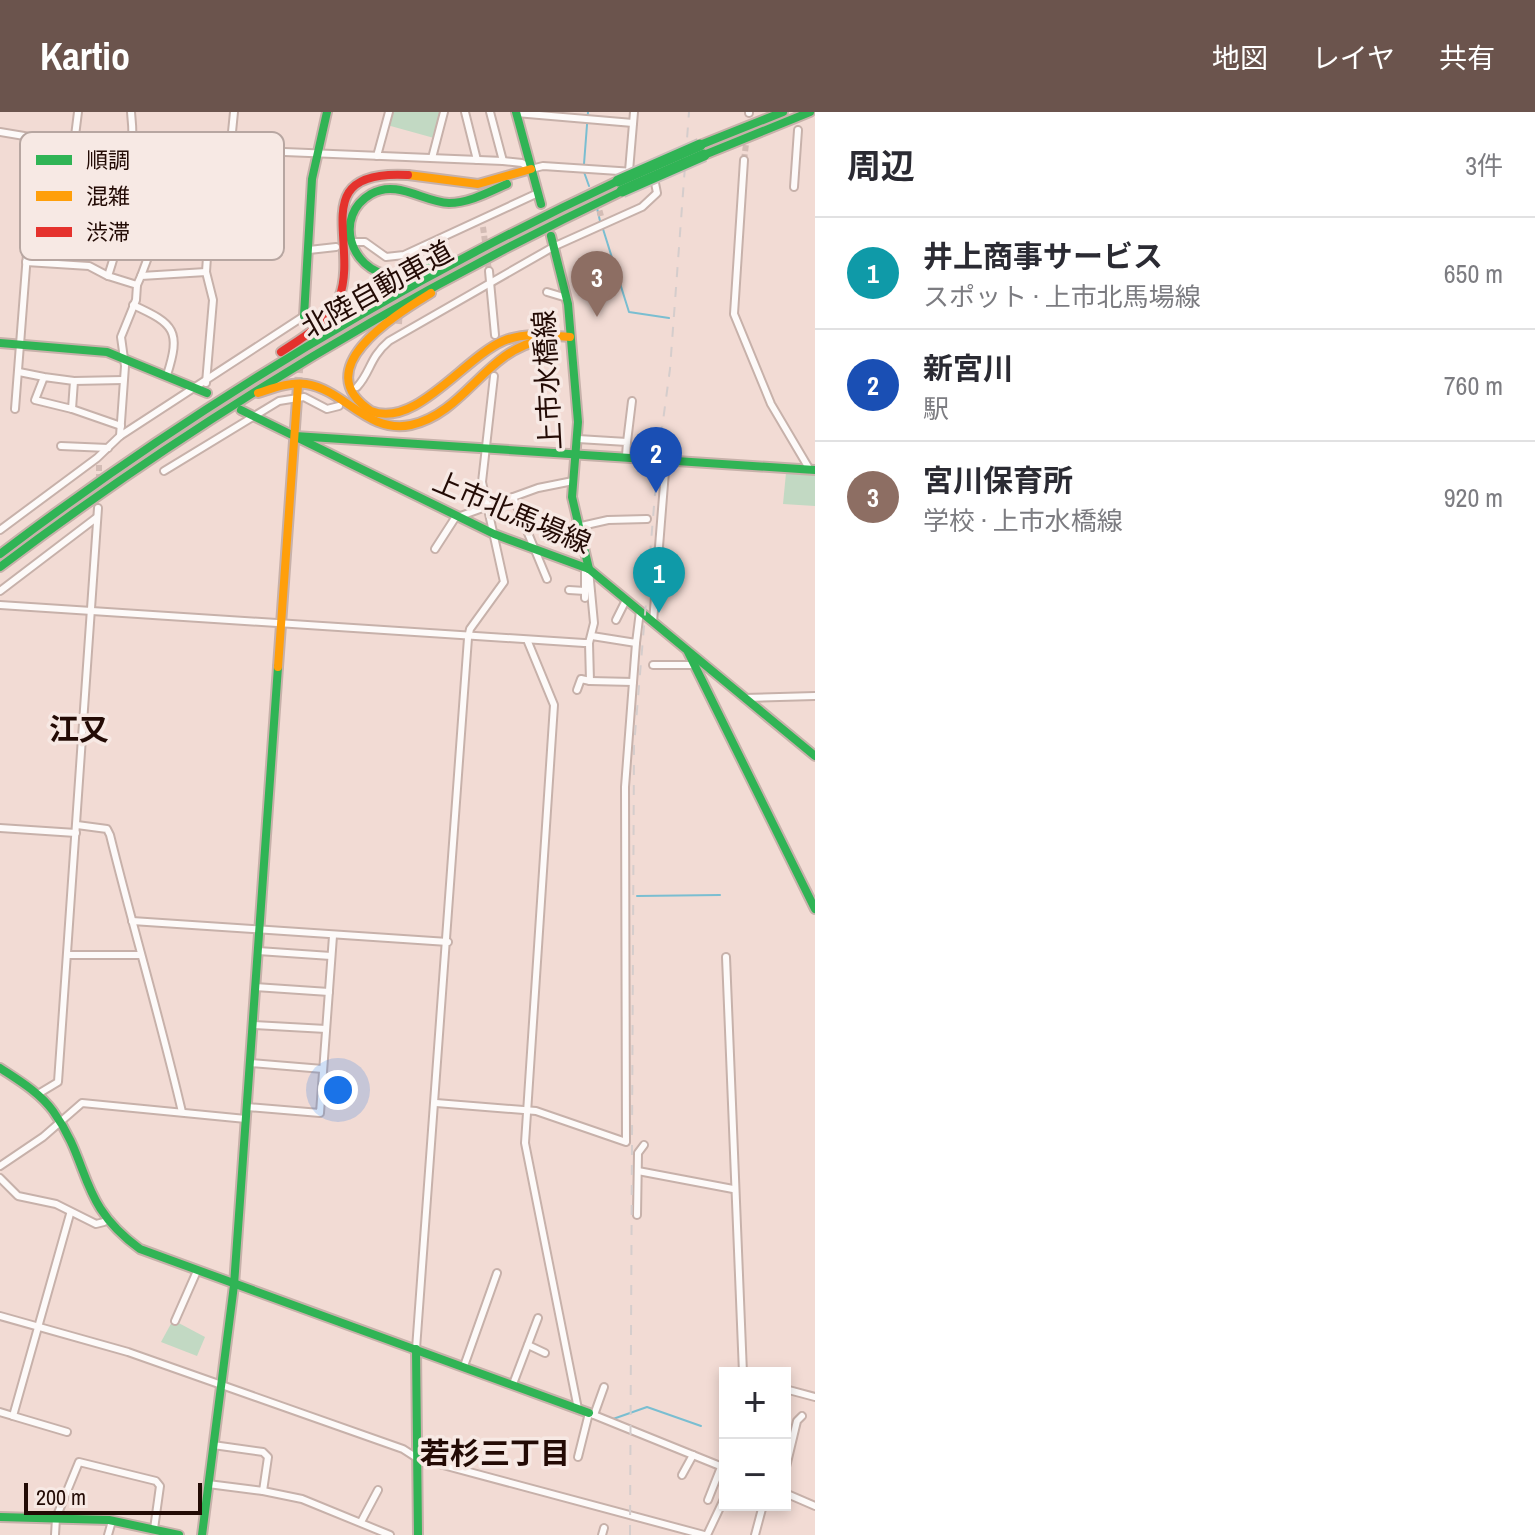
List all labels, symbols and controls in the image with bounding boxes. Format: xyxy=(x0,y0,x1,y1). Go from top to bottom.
text: Kartio xyxy=(40,31,130,82)
text: 地図 xyxy=(1212,39,1268,77)
text: レイヤ xyxy=(1312,39,1395,77)
text: 共有 xyxy=(1439,39,1495,77)
legend xyxy=(20,132,284,260)
text: 周辺 xyxy=(847,143,915,189)
text: 順調 xyxy=(86,145,130,175)
text: 3件 xyxy=(1465,148,1503,183)
text: 混雑 xyxy=(86,181,130,211)
text: 渋滞 xyxy=(86,217,130,247)
street label: 北陸自動車道 xyxy=(294,232,460,346)
text: 井上商事サービス xyxy=(923,236,1163,276)
pin: 3 xyxy=(571,251,623,317)
text: 1 xyxy=(867,256,879,291)
text: 650 m xyxy=(1444,256,1503,291)
text: スポット · 上市北馬場線 xyxy=(923,279,1201,314)
street label: 上市水橋線 xyxy=(524,309,570,451)
text: 新宮川 xyxy=(923,348,1013,388)
text: 2 xyxy=(867,368,879,403)
text: 760 m xyxy=(1444,368,1503,403)
text: 駅 xyxy=(923,391,949,426)
pin: 2 xyxy=(630,427,682,493)
text: 宮川保育所 xyxy=(923,460,1073,500)
street label: 上市北馬場線 xyxy=(427,462,597,562)
text: 3 xyxy=(867,480,879,515)
text: 920 m xyxy=(1444,480,1503,515)
text: 学校 · 上市水橋線 xyxy=(923,503,1123,538)
pin: 1 xyxy=(633,547,685,613)
district label: 江又 xyxy=(49,709,109,749)
your location xyxy=(318,1070,358,1110)
map controls xyxy=(719,1367,791,1511)
button: + xyxy=(719,1367,791,1439)
district label: 若杉三丁目 xyxy=(420,1433,570,1473)
button: − xyxy=(719,1439,791,1511)
scale bar xyxy=(24,1479,202,1515)
text: 200 m xyxy=(36,1482,86,1512)

